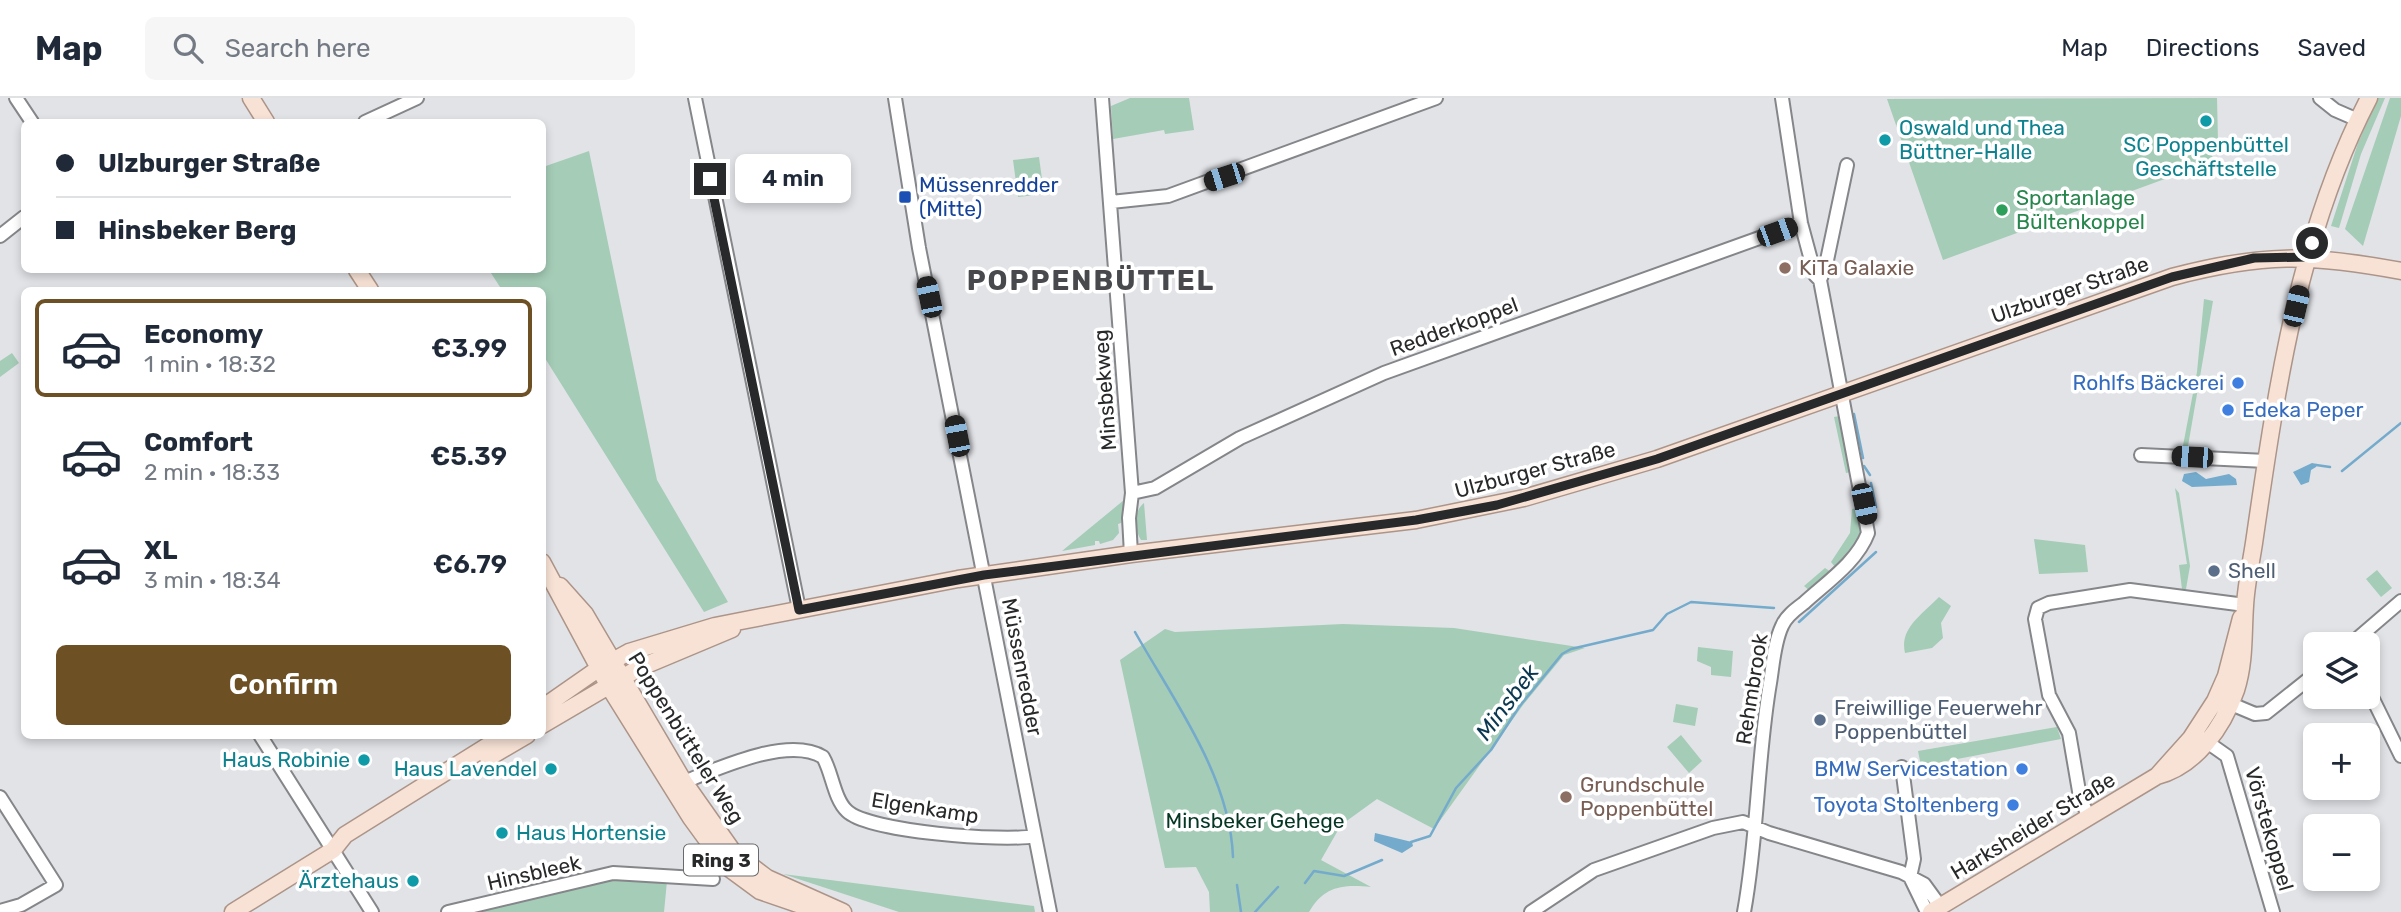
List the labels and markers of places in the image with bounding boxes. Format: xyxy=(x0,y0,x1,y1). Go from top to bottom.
marker: SC Poppenbüttel Geschäftstelle xyxy=(2198,113,2214,129)
place label: Oswald und Thea Büttner-Halle xyxy=(1899,115,2065,164)
marker: Oswald und Thea Büttner-Halle xyxy=(1877,132,1893,148)
place label: SC Poppenbüttel Geschäftstelle xyxy=(2123,132,2289,181)
place label: Müssenredder (Mitte) xyxy=(919,172,1059,221)
place label: Sportanlage Bültenkoppel xyxy=(2016,185,2145,234)
marker: Müssenredder (Mitte) xyxy=(897,189,913,205)
marker: Sportanlage Bültenkoppel xyxy=(1994,202,2010,218)
place label: KiTa Galaxie xyxy=(1799,255,1914,280)
marker: KiTa Galaxie xyxy=(1777,260,1793,276)
place label: Rohlfs Bäckerei xyxy=(2073,370,2224,395)
marker: Rohlfs Bäckerei xyxy=(2230,375,2246,391)
place label: Edeka Peper xyxy=(2242,397,2364,422)
marker: Edeka Peper xyxy=(2220,402,2236,418)
place label: Shell xyxy=(2228,558,2276,583)
marker: Shell xyxy=(2206,563,2222,579)
place label: Freiwillige Feuerwehr Poppenbüttel xyxy=(1834,695,2043,744)
marker: Freiwillige Feuerwehr Poppenbüttel xyxy=(1812,712,1828,728)
place label: Haus Robinie xyxy=(222,747,350,772)
marker: Haus Robinie xyxy=(356,752,372,768)
place label: Haus Lavendel xyxy=(394,756,537,781)
place label: BMW Servicestation xyxy=(1814,756,2008,781)
marker: Haus Lavendel xyxy=(543,761,559,777)
marker: BMW Servicestation xyxy=(2014,761,2030,777)
place label: Grundschule Poppenbüttel xyxy=(1580,772,1713,821)
marker: Grundschule Poppenbüttel xyxy=(1558,789,1574,805)
place label: Toyota Stoltenberg xyxy=(1813,792,1999,817)
marker: Toyota Stoltenberg xyxy=(2005,797,2021,813)
place label: Haus Hortensie xyxy=(516,820,666,845)
marker: Haus Hortensie xyxy=(494,825,510,841)
place label: Ärztehaus xyxy=(299,868,399,893)
marker: Ärztehaus xyxy=(405,873,421,889)

